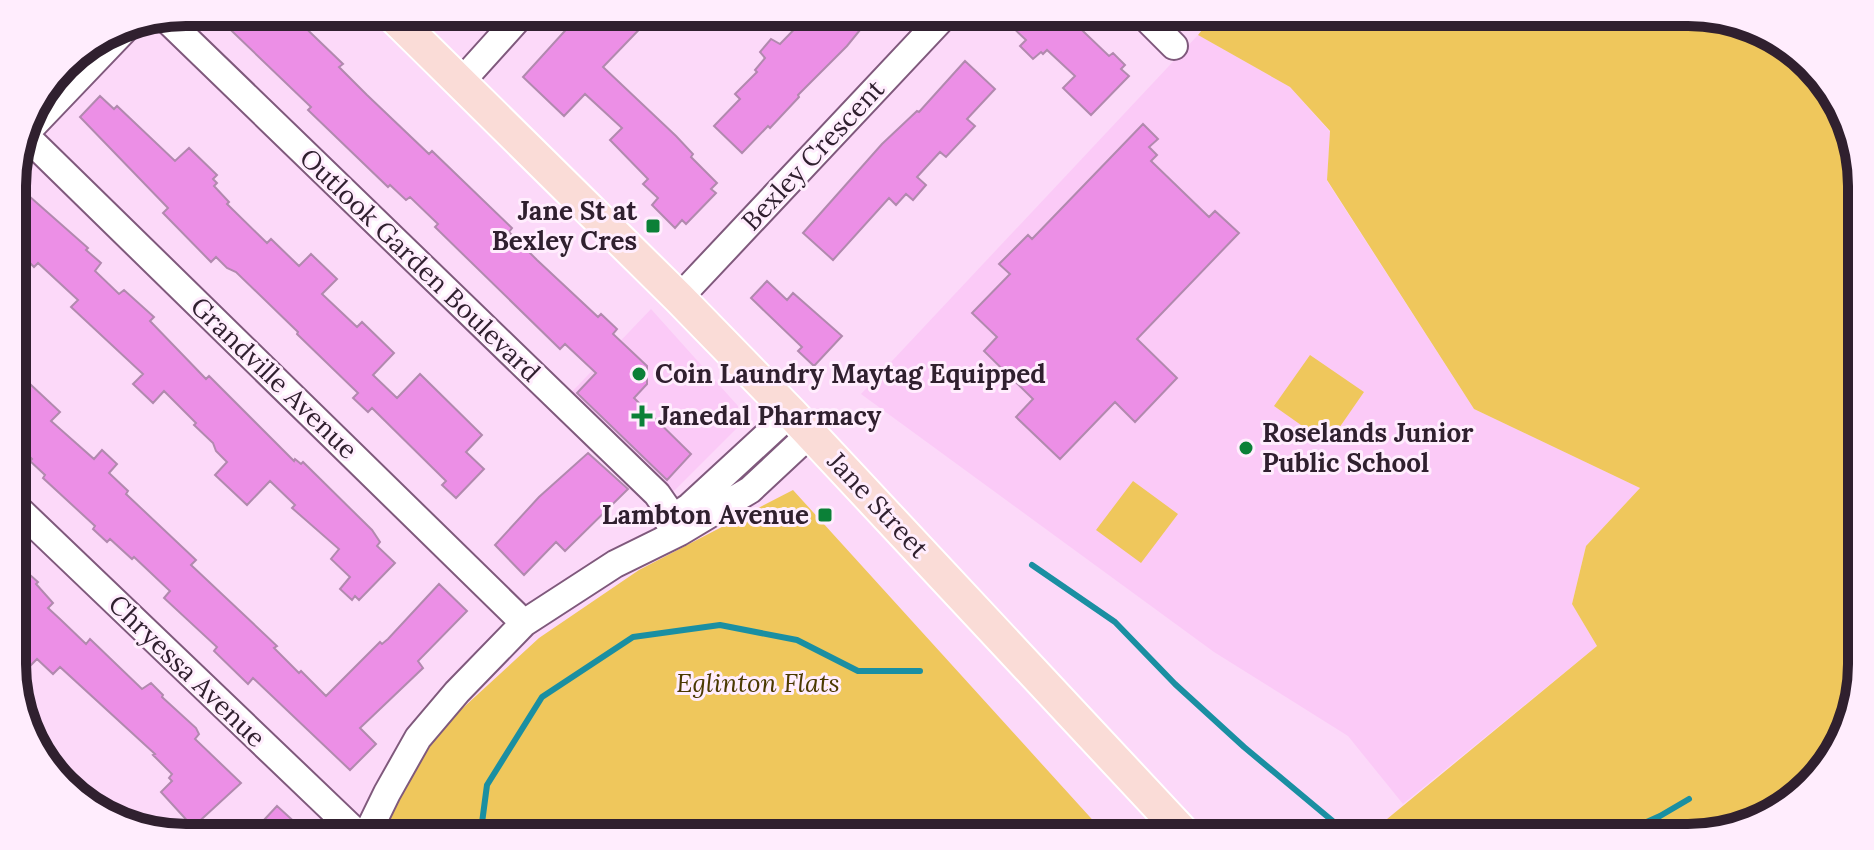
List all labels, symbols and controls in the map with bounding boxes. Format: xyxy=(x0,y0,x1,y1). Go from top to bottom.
street label: Bexley Crescent xyxy=(734,72,891,237)
street label: Outlook Garden Boulevard xyxy=(293,141,548,388)
place label: Jane St at Bexley Cres xyxy=(492,194,638,257)
marker: Jane St at Bexley Cres xyxy=(644,217,662,235)
street label: Grandville Avenue xyxy=(184,290,365,466)
place label: Coin Laundry Maytag Equipped xyxy=(655,357,1046,390)
marker: Coin Laundry Maytag Equipped xyxy=(630,365,648,383)
place label: Janedal Pharmacy xyxy=(658,399,882,432)
marker: Janedal Pharmacy xyxy=(633,407,651,425)
place label: Roselands Junior Public School xyxy=(1262,416,1474,479)
marker: Roselands Junior Public School xyxy=(1237,439,1255,457)
street label: Jane Street xyxy=(820,444,936,565)
place label: Lambton Avenue xyxy=(602,498,809,531)
marker: Lambton Avenue xyxy=(816,506,834,524)
street label: Chryessa Avenue xyxy=(102,587,273,754)
park label: Eglinton Flats xyxy=(676,666,840,699)

